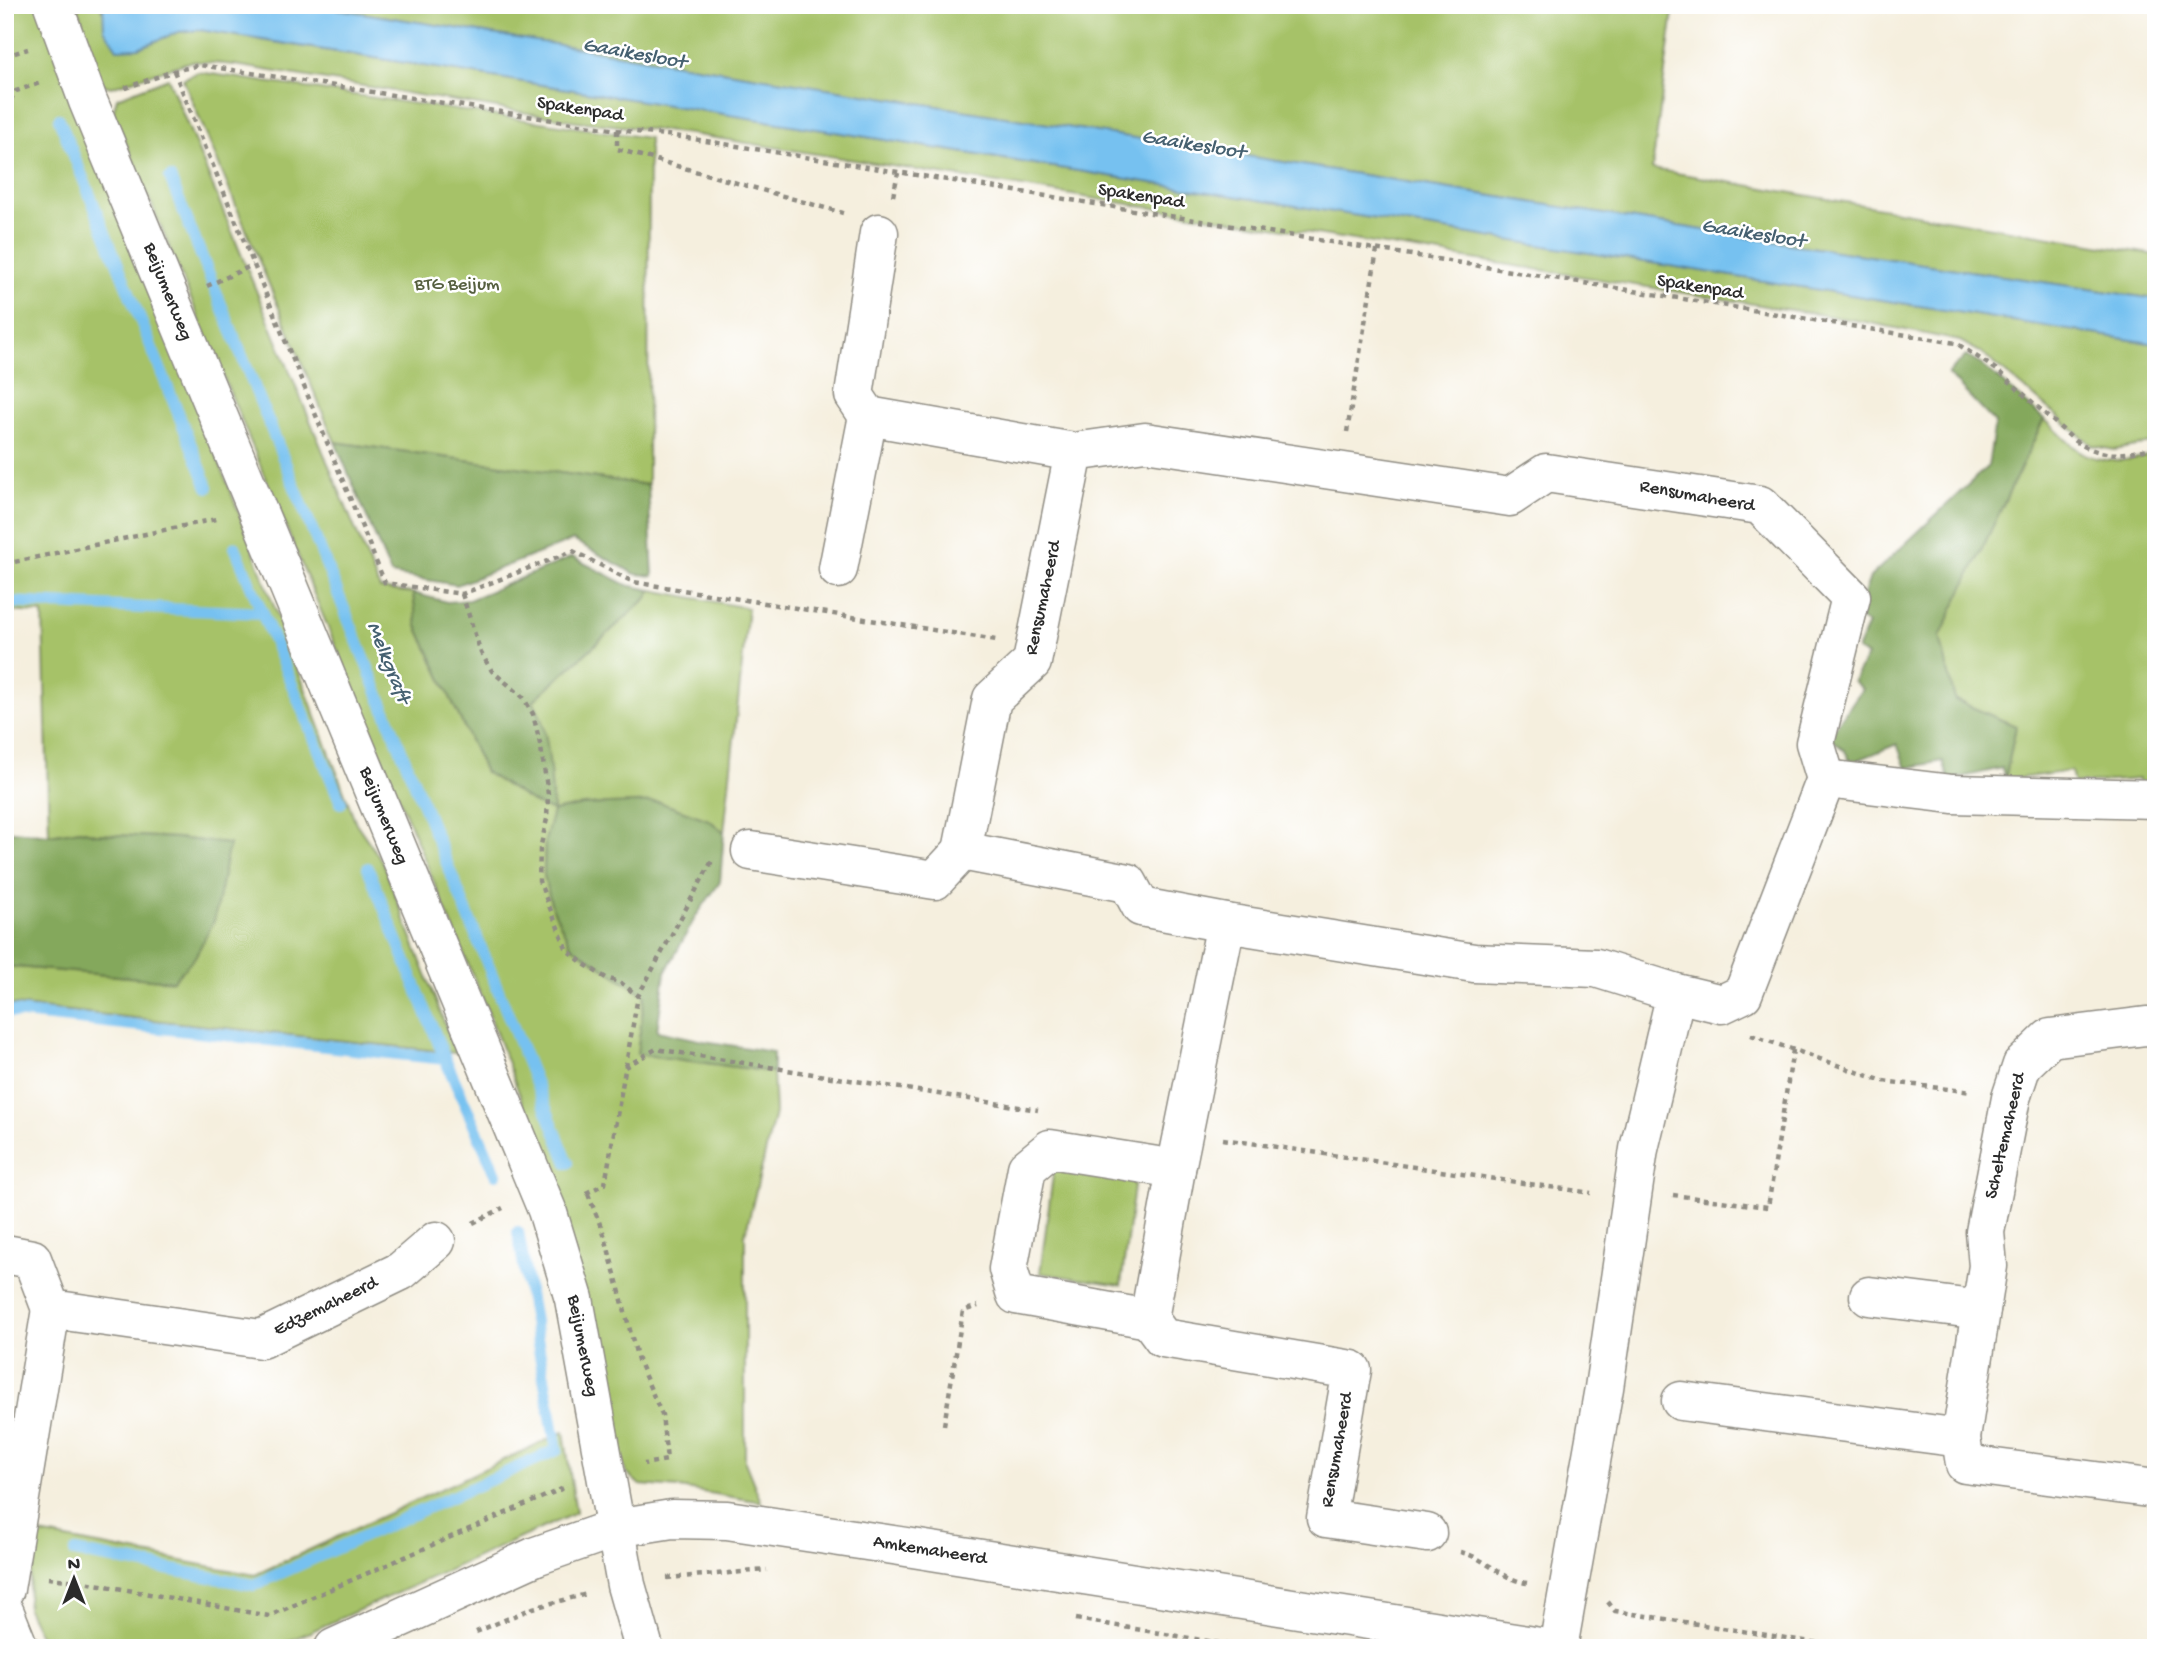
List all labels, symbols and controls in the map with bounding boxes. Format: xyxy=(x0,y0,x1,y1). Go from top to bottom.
water label: Gaaikesloot xyxy=(581,34,691,77)
street label: Spakenpad xyxy=(535,92,627,128)
water label: Gaaikesloot xyxy=(1140,126,1250,167)
street label: Spakenpad xyxy=(1096,179,1188,215)
water label: Gaaikesloot xyxy=(1700,215,1810,256)
street label: Beijumerweg xyxy=(137,239,197,344)
street label: Spakenpad xyxy=(1655,270,1747,306)
park label: BTG Beijum xyxy=(413,274,500,297)
street label: Rensumaheerd xyxy=(1638,476,1758,519)
street label: Rensumaheerd xyxy=(1021,537,1068,657)
water label: Melkgraft xyxy=(359,619,416,710)
street label: Beijumerweg xyxy=(353,763,413,868)
street label: Scheltemaheerd xyxy=(1980,1069,2032,1201)
street label: Edzemaheerd xyxy=(270,1271,383,1342)
street label: Beijumerweg xyxy=(561,1292,603,1399)
street label: Rensumaheerd xyxy=(1317,1389,1360,1509)
street label: Amkemaheerd xyxy=(872,1531,990,1572)
north arrow xyxy=(38,1544,108,1614)
text: N xyxy=(68,1554,80,1577)

